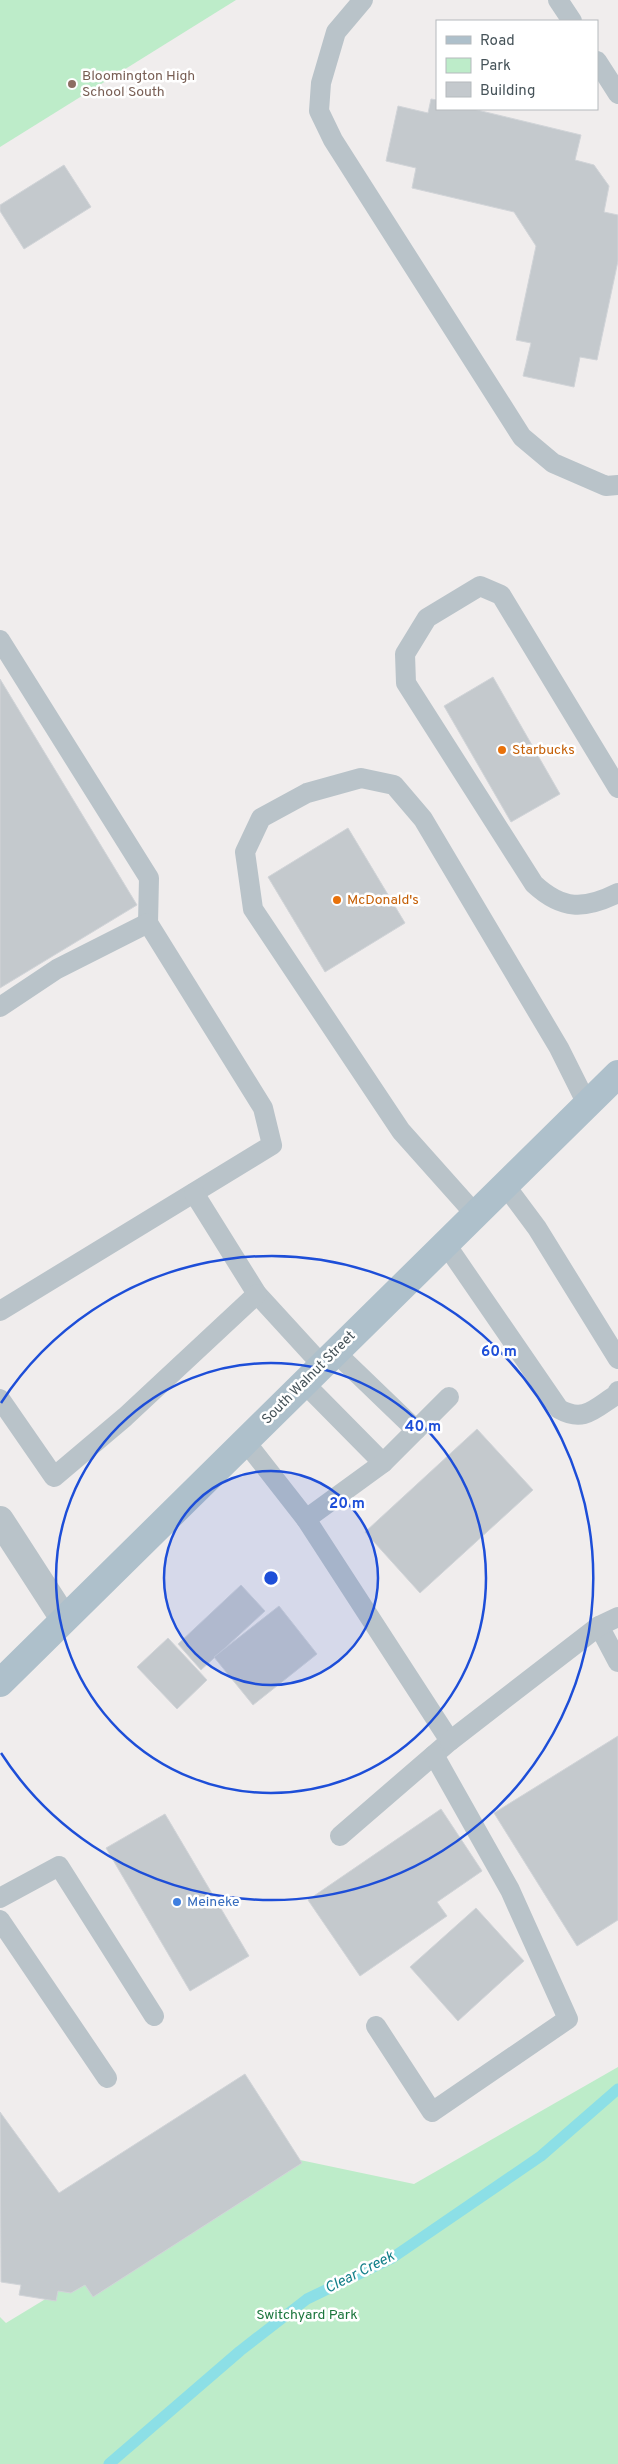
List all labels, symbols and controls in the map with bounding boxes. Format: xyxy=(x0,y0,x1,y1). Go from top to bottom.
legend xyxy=(436,20,598,110)
text: Road xyxy=(480,32,515,51)
text: Park xyxy=(480,57,511,76)
place label: Bloomington High School South xyxy=(82,68,195,101)
marker: Bloomington High School South xyxy=(66,78,78,90)
text: Building xyxy=(480,82,535,101)
place label: Starbucks xyxy=(512,742,575,759)
marker: Starbucks xyxy=(496,744,508,756)
place label: McDonald's xyxy=(347,892,419,909)
marker: McDonald's xyxy=(331,894,343,906)
street label: South Walnut Street xyxy=(259,1328,359,1428)
text: 60 m xyxy=(481,1343,517,1362)
text: 40 m xyxy=(405,1418,441,1437)
text: 20 m xyxy=(329,1495,365,1514)
centre of rings xyxy=(262,1569,280,1587)
place label: Meineke xyxy=(187,1894,240,1911)
marker: Meineke xyxy=(171,1896,183,1908)
water label: Clear Creek xyxy=(322,2247,398,2299)
park label: Switchyard Park xyxy=(256,2307,358,2324)

